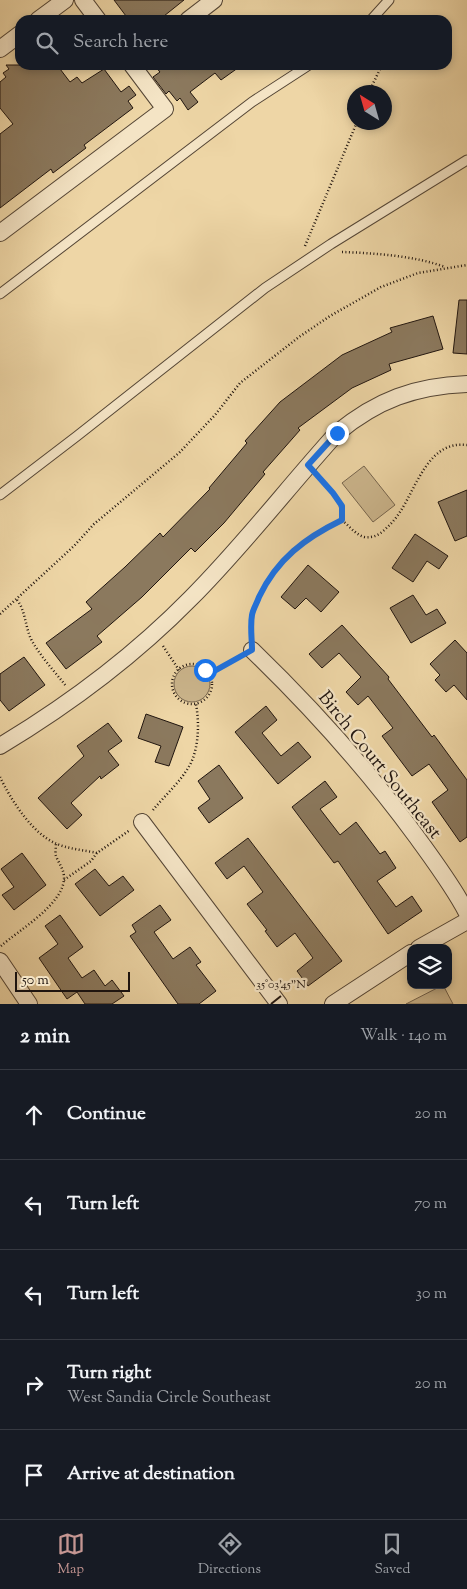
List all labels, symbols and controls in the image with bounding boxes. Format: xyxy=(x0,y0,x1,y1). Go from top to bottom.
search box xyxy=(15,15,452,70)
icon: search xyxy=(33,29,61,57)
text: Search here xyxy=(73,29,168,56)
north arrow xyxy=(347,85,392,130)
route end xyxy=(326,422,349,445)
route start xyxy=(194,659,217,682)
street label: Birch Court Southeast xyxy=(311,686,448,846)
map controls xyxy=(407,944,452,989)
button: layers xyxy=(407,944,452,989)
scale bar xyxy=(15,969,130,992)
text: 50 m xyxy=(22,971,49,991)
text: 35°03'45"N xyxy=(256,976,306,994)
text: 2 min xyxy=(20,1022,70,1052)
text: Walk · 140 m xyxy=(360,1025,447,1048)
icon: ahead xyxy=(20,1101,48,1129)
text: Continue xyxy=(67,1101,146,1128)
text: 20 m xyxy=(414,1103,447,1126)
icon: left xyxy=(20,1191,48,1219)
text: Turn left xyxy=(67,1191,139,1218)
text: 70 m xyxy=(414,1193,447,1216)
icon: left xyxy=(20,1281,48,1309)
text: Turn left xyxy=(67,1281,139,1308)
text: 30 m xyxy=(416,1283,447,1306)
text: Turn right xyxy=(67,1360,151,1387)
icon: right xyxy=(20,1371,48,1399)
text: 20 m xyxy=(414,1373,447,1396)
text: West Sandia Circle Southeast xyxy=(67,1387,271,1410)
icon: arrive xyxy=(20,1461,48,1489)
text: Arrive at destination xyxy=(67,1461,235,1488)
tab: Map xyxy=(57,1530,85,1580)
tab: Directions xyxy=(198,1530,261,1580)
tab: Saved xyxy=(374,1530,410,1580)

